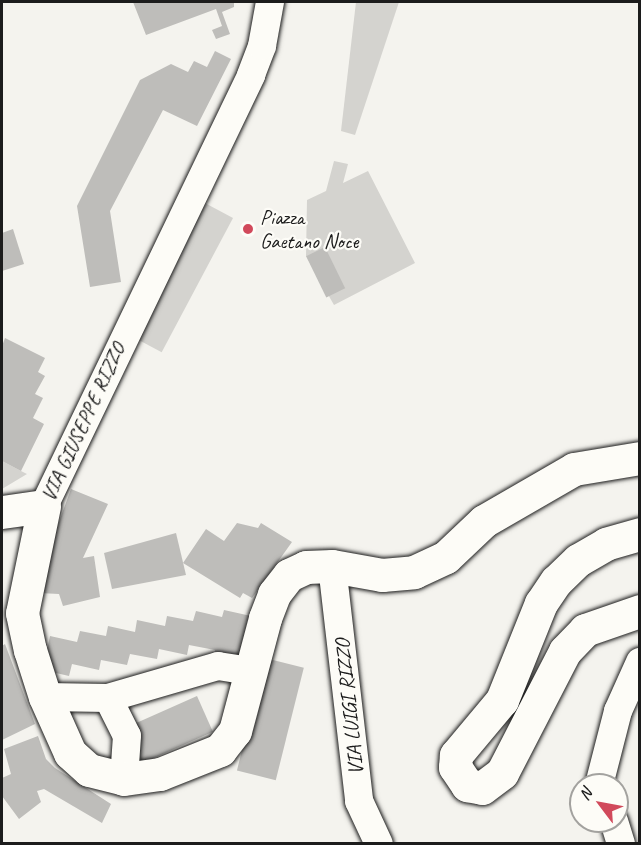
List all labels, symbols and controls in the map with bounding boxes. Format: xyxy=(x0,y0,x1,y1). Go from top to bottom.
place label: Piazza Gaetano Noce xyxy=(260,204,358,254)
marker: Piazza Gaetano Noce xyxy=(241,222,255,236)
street label: VIA GIUSEPPE RIZZO xyxy=(36,339,130,505)
street label: VIA LUIGI RIZZO xyxy=(329,638,369,776)
north arrow xyxy=(569,773,629,833)
text: N xyxy=(574,785,597,804)

